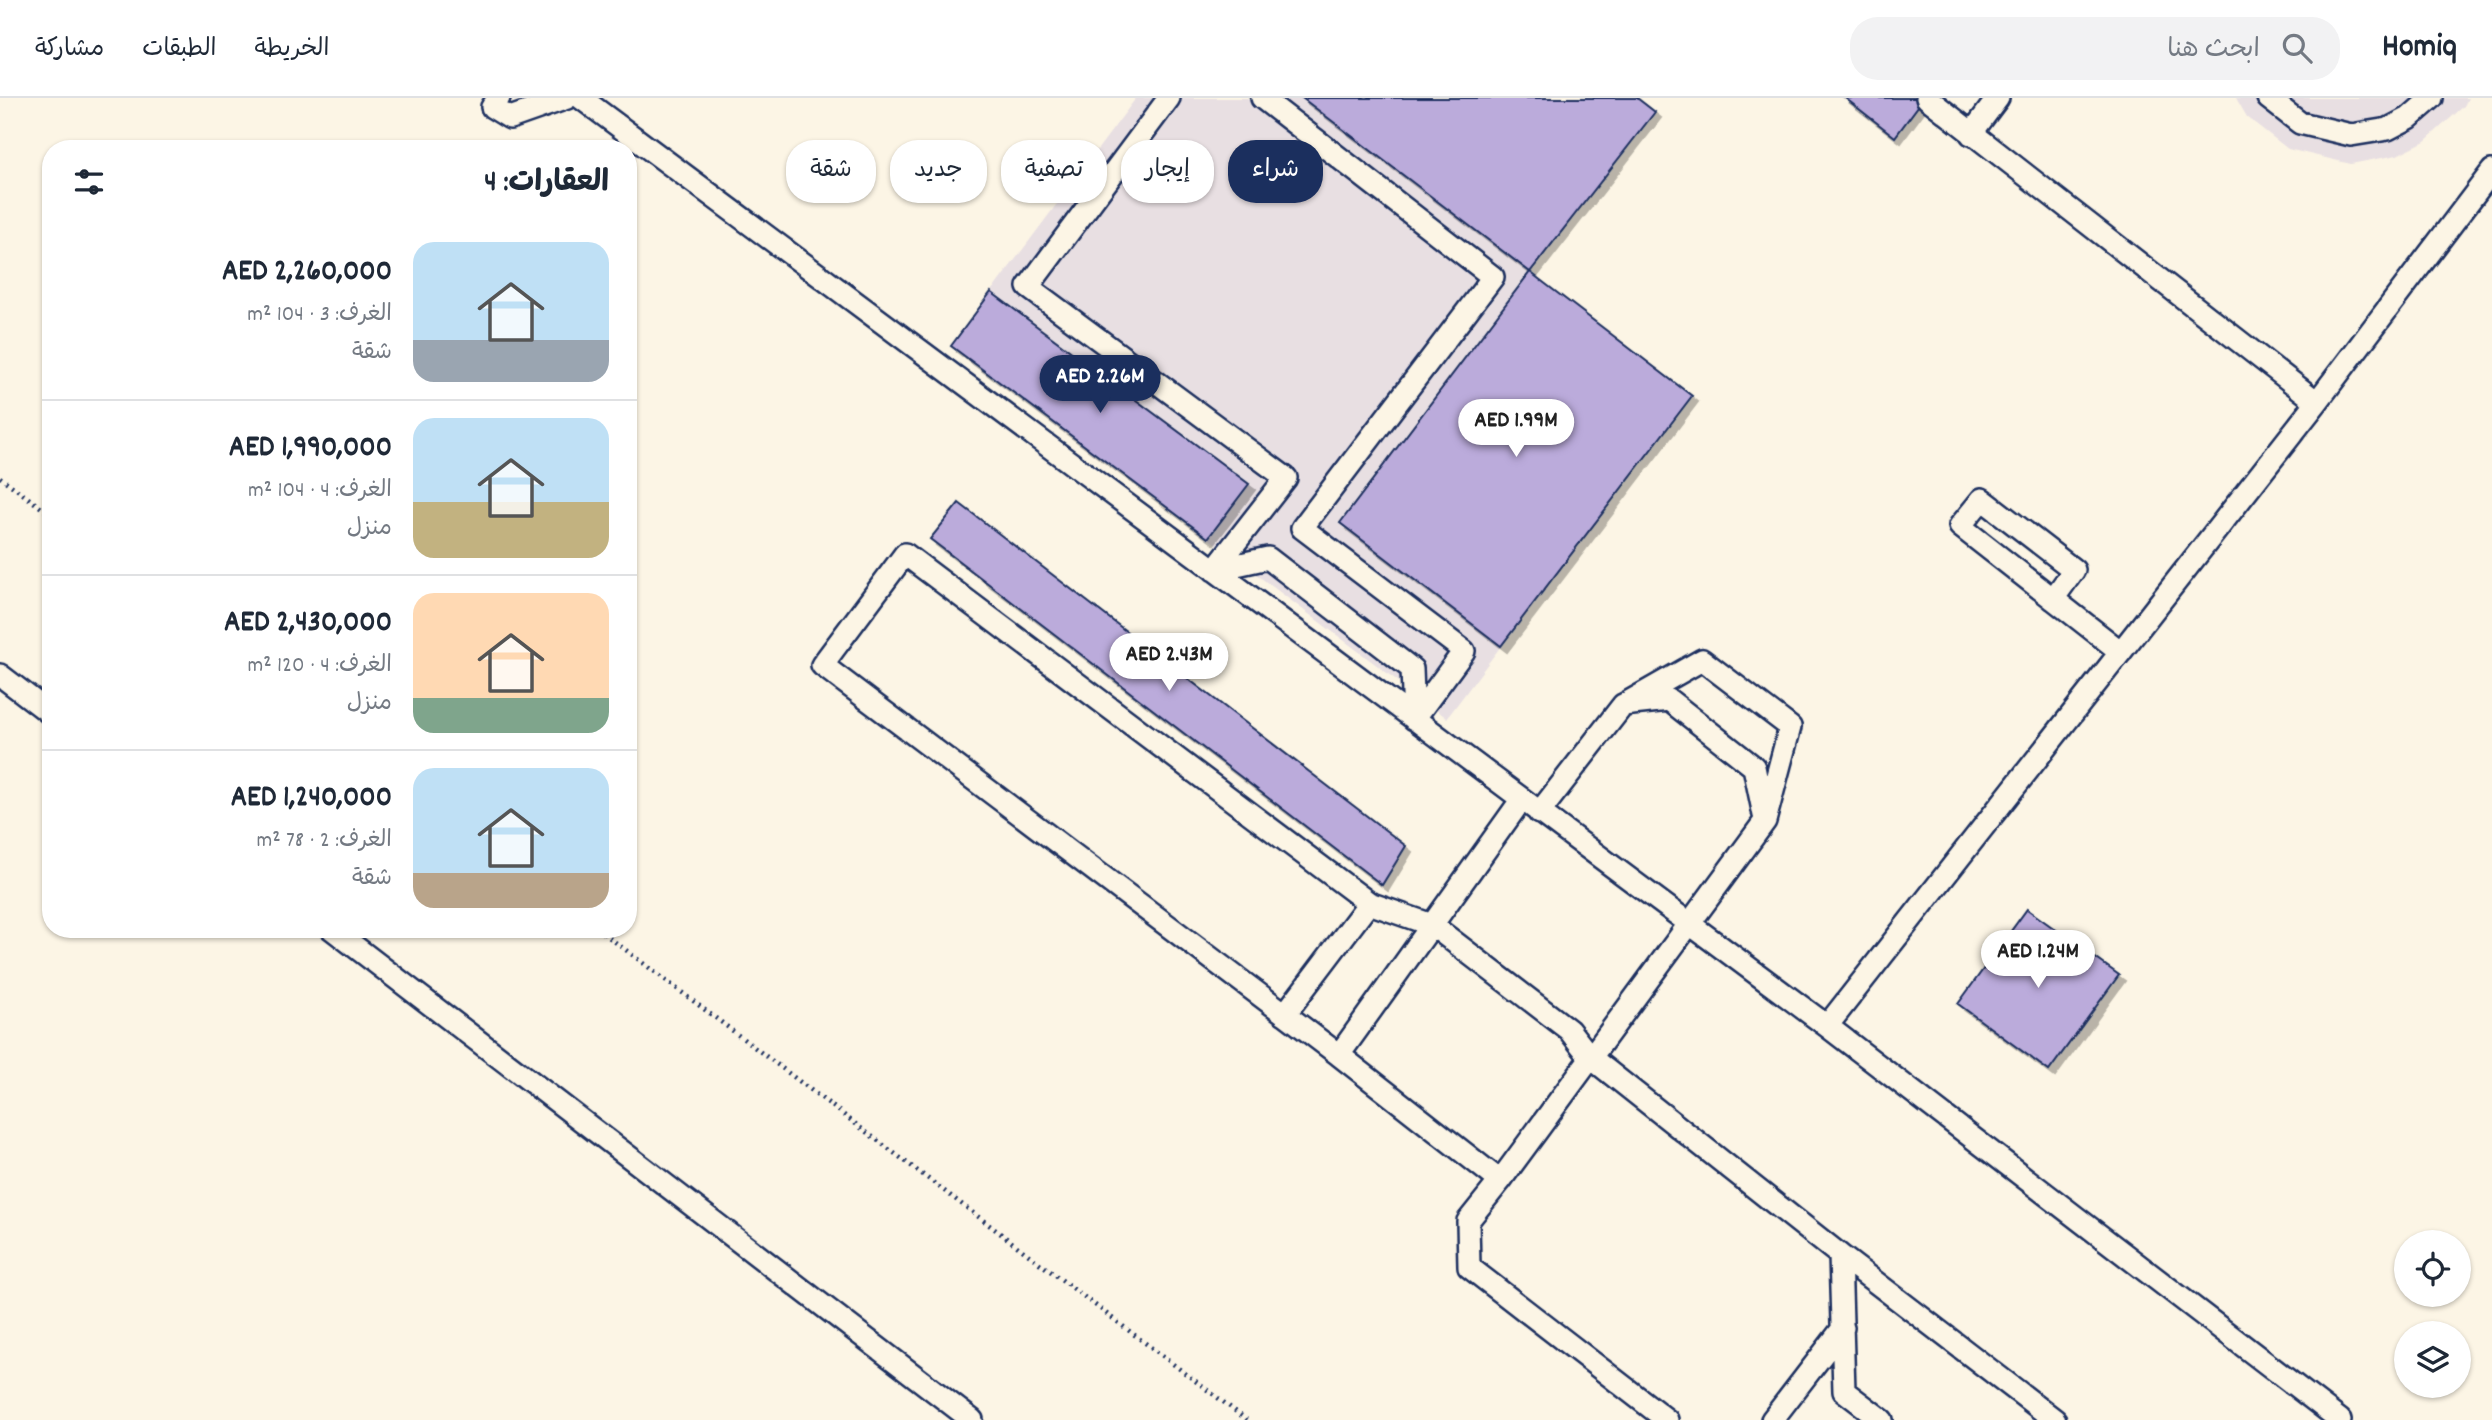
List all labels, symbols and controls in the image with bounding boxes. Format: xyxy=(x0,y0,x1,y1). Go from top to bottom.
search box xyxy=(1850,17,2340,80)
text: Homiq xyxy=(2382,25,2457,72)
icon: search xyxy=(2278,29,2316,67)
text: ابحث هنا xyxy=(2167,32,2260,69)
text: مشاركة xyxy=(35,33,104,67)
text: الطبقات xyxy=(142,33,217,67)
text: الخريطة xyxy=(255,33,329,67)
chip: شقة xyxy=(786,140,876,203)
chip: جديد xyxy=(890,140,987,203)
chip: تصفية xyxy=(1001,140,1107,203)
chip: إيجار xyxy=(1121,140,1214,203)
chip: شراء xyxy=(1228,140,1323,203)
icon: filters xyxy=(70,163,108,201)
text: العقارات: 4 xyxy=(484,163,609,206)
text: AED 2,260,000 xyxy=(222,252,392,295)
icon: home xyxy=(469,270,553,354)
text: الغرف: 3 · 104 m² xyxy=(247,299,392,332)
text: شقة xyxy=(352,337,392,370)
pin: AED 2.26M xyxy=(1020,356,1180,415)
text: AED 2.26M xyxy=(1056,361,1144,394)
pin: AED 1.99M xyxy=(1436,400,1596,459)
text: AED 1.99M xyxy=(1474,405,1558,438)
text: AED 1,990,000 xyxy=(229,428,392,471)
icon: home xyxy=(469,446,553,530)
text: الغرف: 4 · 104 m² xyxy=(248,475,392,508)
text: منزل xyxy=(347,513,392,546)
text: AED 2,430,000 xyxy=(224,603,392,646)
icon: home xyxy=(469,621,553,705)
pin: AED 2.43M xyxy=(1089,634,1249,693)
text: AED 2.43M xyxy=(1125,639,1213,672)
text: الغرف: 4 · 120 m² xyxy=(247,650,392,683)
text: منزل xyxy=(347,688,392,721)
text: AED 1,240,000 xyxy=(231,778,392,821)
icon: home xyxy=(469,796,553,880)
text: الغرف: 2 · 78 m² xyxy=(256,825,392,858)
text: شقة xyxy=(352,863,392,896)
pin: AED 1.24M xyxy=(1958,930,2118,990)
text: AED 1.24M xyxy=(1997,936,2079,969)
map controls xyxy=(2394,1230,2471,1398)
button: locate xyxy=(2394,1230,2471,1307)
button: layers xyxy=(2394,1321,2471,1398)

